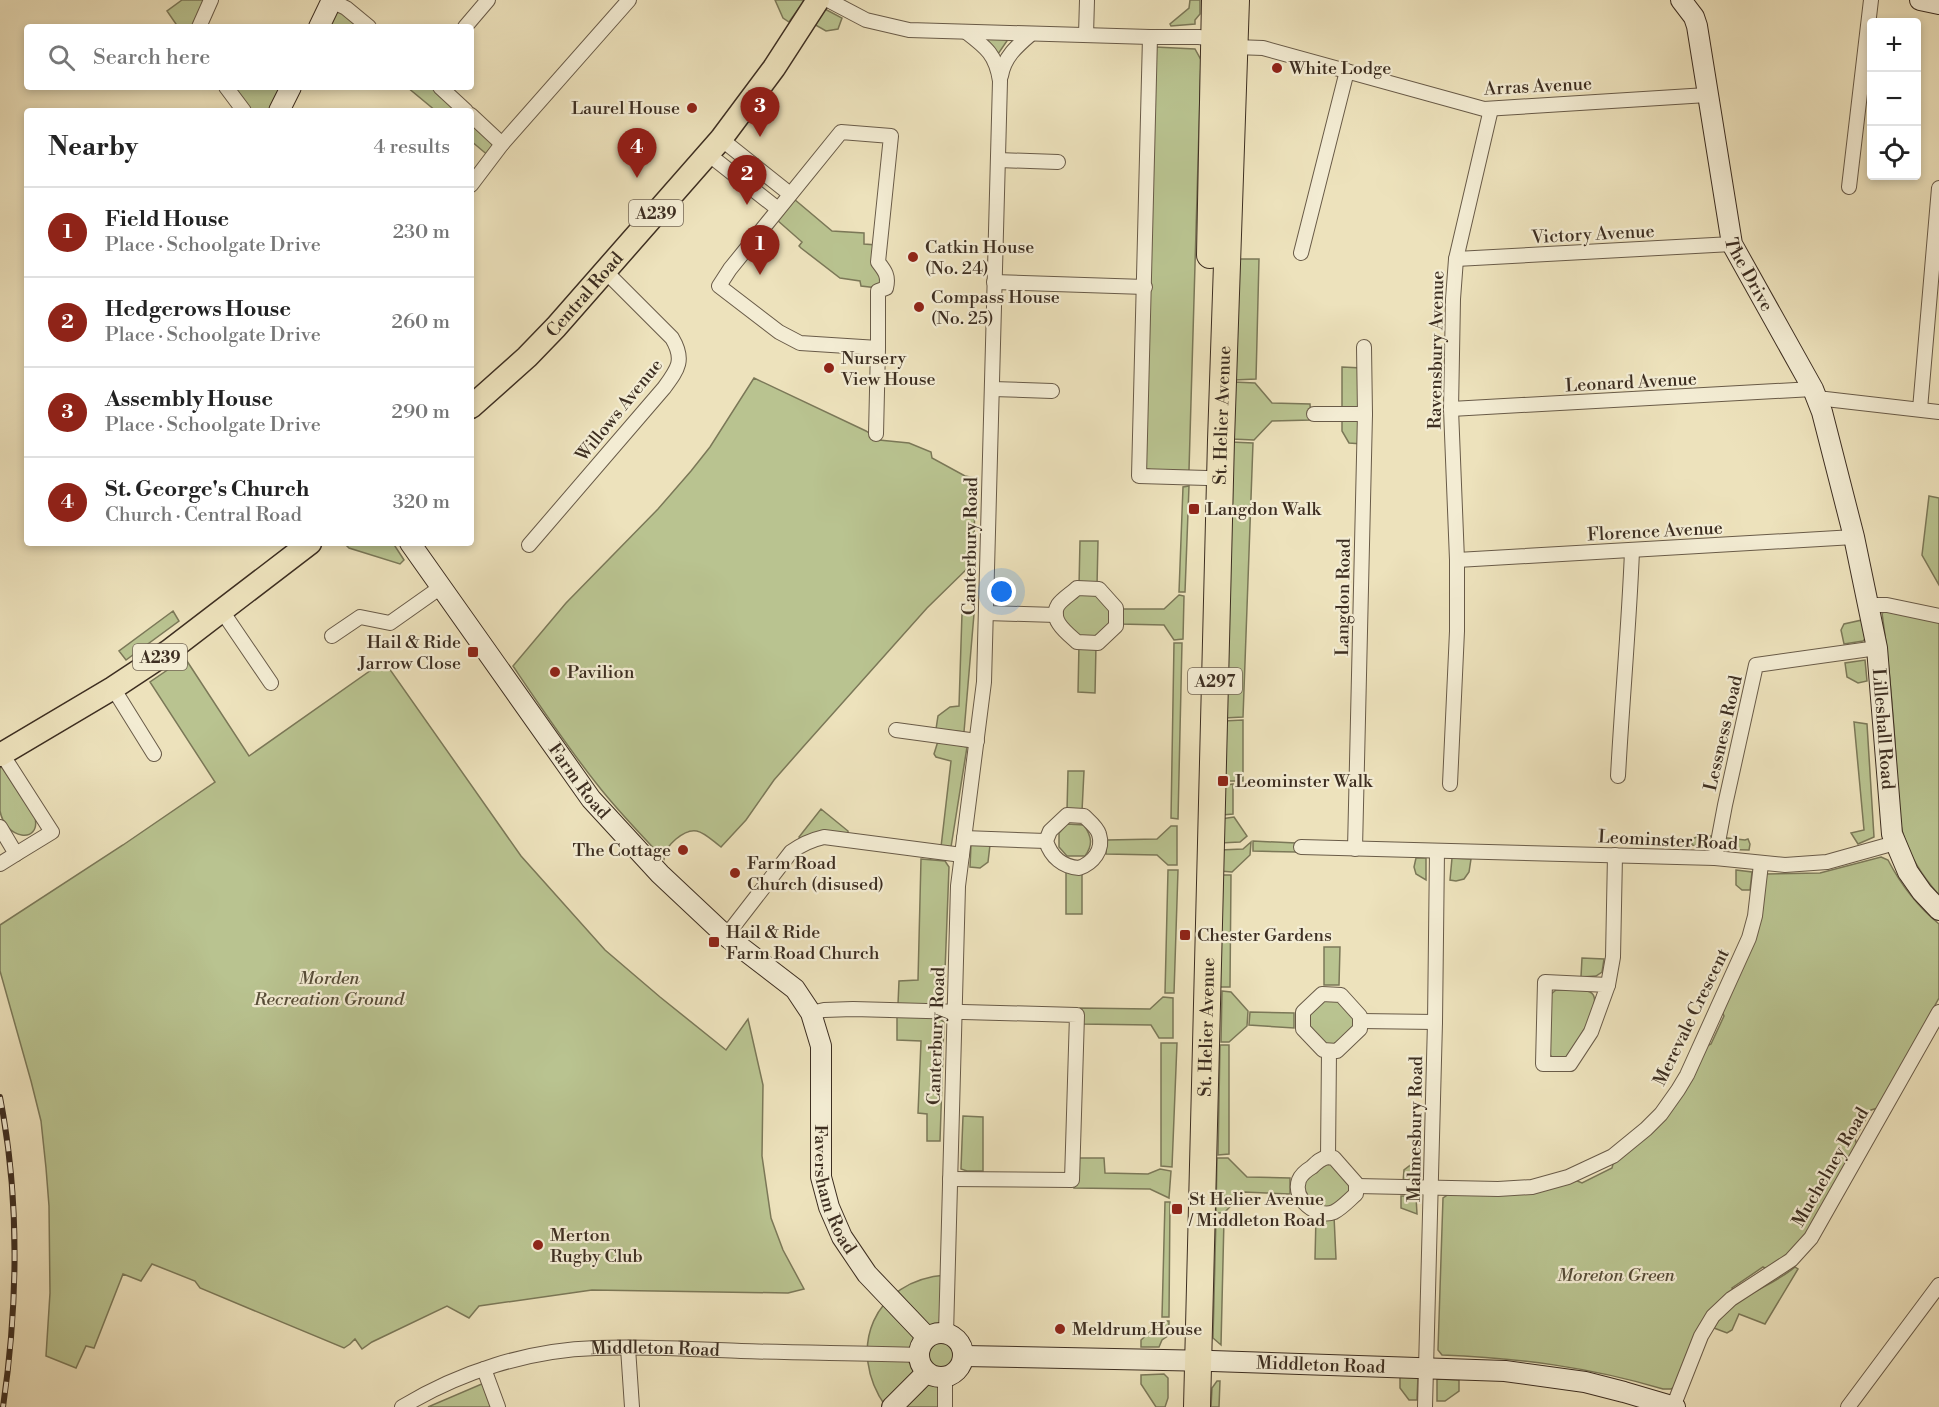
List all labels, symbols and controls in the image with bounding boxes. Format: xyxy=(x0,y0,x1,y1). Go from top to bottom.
map controls xyxy=(1867,18,1921,180)
button: + xyxy=(1867,18,1921,72)
search box xyxy=(24,24,474,90)
icon: search xyxy=(45,41,78,74)
text: Search here xyxy=(93,44,210,71)
place label: White Lodge xyxy=(1288,57,1391,80)
marker: White Lodge xyxy=(1270,61,1284,75)
street label: Arras Avenue xyxy=(1482,72,1593,101)
button: − xyxy=(1867,72,1921,126)
pin: 3 xyxy=(740,88,780,137)
place label: Laurel House xyxy=(571,97,680,120)
marker: Laurel House xyxy=(685,101,699,115)
button: locate xyxy=(1867,126,1921,180)
pin: 4 xyxy=(618,128,656,178)
text: Nearby xyxy=(48,131,138,163)
text: 4 results xyxy=(373,135,450,160)
pin: 2 xyxy=(728,156,766,205)
road number: A239 xyxy=(629,200,683,226)
text: Field House xyxy=(105,206,229,233)
text: 1 xyxy=(63,220,72,245)
text: 230 m xyxy=(393,220,450,245)
street label: Victory Avenue xyxy=(1530,220,1655,249)
pin: 1 xyxy=(740,226,780,275)
text: Place · Schoolgate Drive xyxy=(105,233,321,258)
place label: Catkin House (No. 24) xyxy=(925,236,1034,280)
street label: The Drive xyxy=(1719,236,1778,316)
street label: Central Road xyxy=(541,247,629,342)
marker: Catkin House (No. 24) xyxy=(906,250,920,264)
street label: Ravensbury Avenue xyxy=(1424,270,1449,430)
place label: Compass House (No. 25) xyxy=(931,286,1060,330)
text: Hedgerows House xyxy=(105,296,291,323)
marker: Compass House (No. 25) xyxy=(912,300,926,314)
text: 2 xyxy=(61,310,74,335)
text: 260 m xyxy=(392,310,450,335)
text: Place · Schoolgate Drive xyxy=(105,323,321,348)
street label: St. Helier Avenue xyxy=(1209,345,1236,485)
place label: Nursery View House xyxy=(840,347,936,391)
street label: Willows Avenue xyxy=(570,354,668,467)
marker: Nursery View House xyxy=(822,361,836,375)
street label: Leonard Avenue xyxy=(1565,368,1697,397)
text: Assembly House xyxy=(105,386,273,413)
text: 3 xyxy=(61,400,74,425)
text: 290 m xyxy=(392,400,450,425)
text: Place · Schoolgate Drive xyxy=(105,413,321,438)
text: St. George's Church xyxy=(105,476,309,503)
street label: Canterbury Road xyxy=(958,476,983,615)
text: 4 xyxy=(61,490,74,515)
text: 320 m xyxy=(393,490,450,515)
place label: Langdon Walk xyxy=(1206,498,1322,521)
marker: Langdon Walk xyxy=(1187,502,1201,516)
text: Church · Central Road xyxy=(105,503,302,528)
street label: Florence Avenue xyxy=(1587,516,1724,547)
street label: Langdon Road xyxy=(1331,537,1356,656)
your location xyxy=(987,577,1016,606)
place label: Hail & Ride Jarrow Close xyxy=(357,631,461,675)
road number: A239 xyxy=(133,644,187,670)
marker: Hail & Ride Jarrow Close xyxy=(466,645,480,659)
place label: Pavilion xyxy=(567,661,635,684)
marker: Pavilion xyxy=(548,665,562,679)
street label: Lilleshall Road xyxy=(1867,667,1899,791)
road number: A297 xyxy=(1188,668,1242,694)
street label: Lessness Road xyxy=(1699,672,1748,793)
street label: Farm Road xyxy=(543,739,615,825)
place label: Leominster Walk xyxy=(1235,770,1374,793)
marker: Leominster Walk xyxy=(1216,774,1230,788)
street label: Leominster Road xyxy=(1597,825,1739,856)
place label: The Cottage xyxy=(572,839,671,862)
marker: The Cottage xyxy=(676,843,690,857)
place label: Farm Road Church (disused) xyxy=(747,852,884,896)
marker: Farm Road Church (disused) xyxy=(728,866,742,880)
place label: Hail & Ride Farm Road Church xyxy=(726,921,880,965)
place label: Chester Gardens xyxy=(1197,924,1332,947)
marker: Chester Gardens xyxy=(1178,928,1192,942)
marker: Hail & Ride Farm Road Church xyxy=(707,935,721,949)
street label: Merevale Crescent xyxy=(1648,944,1735,1090)
street label: St. Helier Avenue xyxy=(1194,957,1220,1097)
street label: Canterbury Road xyxy=(923,966,950,1106)
park label: Morden Recreation Ground xyxy=(253,967,405,1011)
street label: Malmesbury Road xyxy=(1403,1055,1428,1202)
street label: Muchelney Road xyxy=(1787,1103,1874,1231)
street label: Faversham Road xyxy=(809,1125,862,1259)
place label: St Helier Avenue / Middleton Road xyxy=(1188,1188,1326,1232)
marker: St Helier Avenue / Middleton Road xyxy=(1170,1202,1184,1216)
place label: Merton Rugby Club xyxy=(550,1224,643,1268)
marker: Merton Rugby Club xyxy=(531,1238,545,1252)
park label: Moreton Green xyxy=(1557,1264,1676,1287)
place label: Meldrum House xyxy=(1072,1318,1202,1341)
marker: Meldrum House xyxy=(1053,1322,1067,1336)
street label: Middleton Road xyxy=(590,1336,721,1362)
street label: Middleton Road xyxy=(1256,1352,1387,1379)

